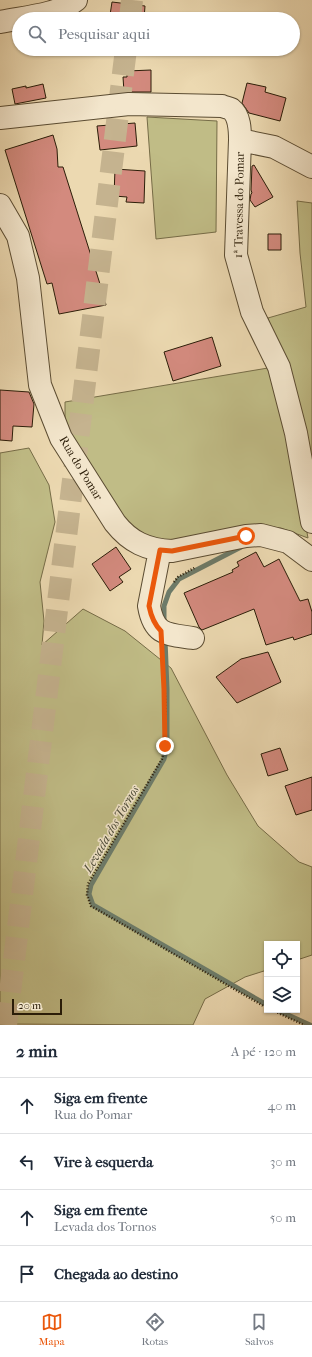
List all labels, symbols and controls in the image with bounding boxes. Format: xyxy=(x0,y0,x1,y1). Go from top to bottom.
search box xyxy=(12,12,300,56)
icon: search xyxy=(26,23,48,45)
text: Pesquisar aqui xyxy=(58,25,150,43)
street label: 1ª Travessa do Pomar xyxy=(231,151,247,258)
street label: Rua do Pomar xyxy=(56,433,106,503)
route start xyxy=(237,527,255,545)
route end xyxy=(156,737,174,755)
water label: Levada dos Tornos xyxy=(79,782,143,876)
map controls xyxy=(264,941,300,1013)
button: locate xyxy=(264,941,300,977)
button: layers xyxy=(264,977,300,1013)
scale bar xyxy=(12,997,62,1016)
text: 20 m xyxy=(18,999,41,1012)
text: 2 min xyxy=(16,1041,57,1061)
text: A pé · 120 m xyxy=(231,1044,296,1059)
text: Siga em frente xyxy=(54,1089,147,1107)
icon: ahead xyxy=(16,1095,38,1117)
text: 40 m xyxy=(268,1098,296,1113)
text: Rua do Pomar xyxy=(54,1107,132,1122)
icon: left xyxy=(16,1151,38,1173)
text: Vire à esquerda xyxy=(54,1153,153,1171)
text: 30 m xyxy=(270,1154,296,1169)
text: Siga em frente xyxy=(54,1201,147,1219)
icon: ahead xyxy=(16,1207,38,1229)
text: 50 m xyxy=(270,1210,296,1225)
text: Levada dos Tornos xyxy=(54,1219,156,1234)
icon: arrive xyxy=(16,1263,38,1285)
text: Chegada ao destino xyxy=(54,1265,178,1283)
tab: Mapa xyxy=(38,1311,65,1348)
tab: Rotas xyxy=(142,1311,168,1348)
tab: Salvos xyxy=(245,1311,274,1348)

